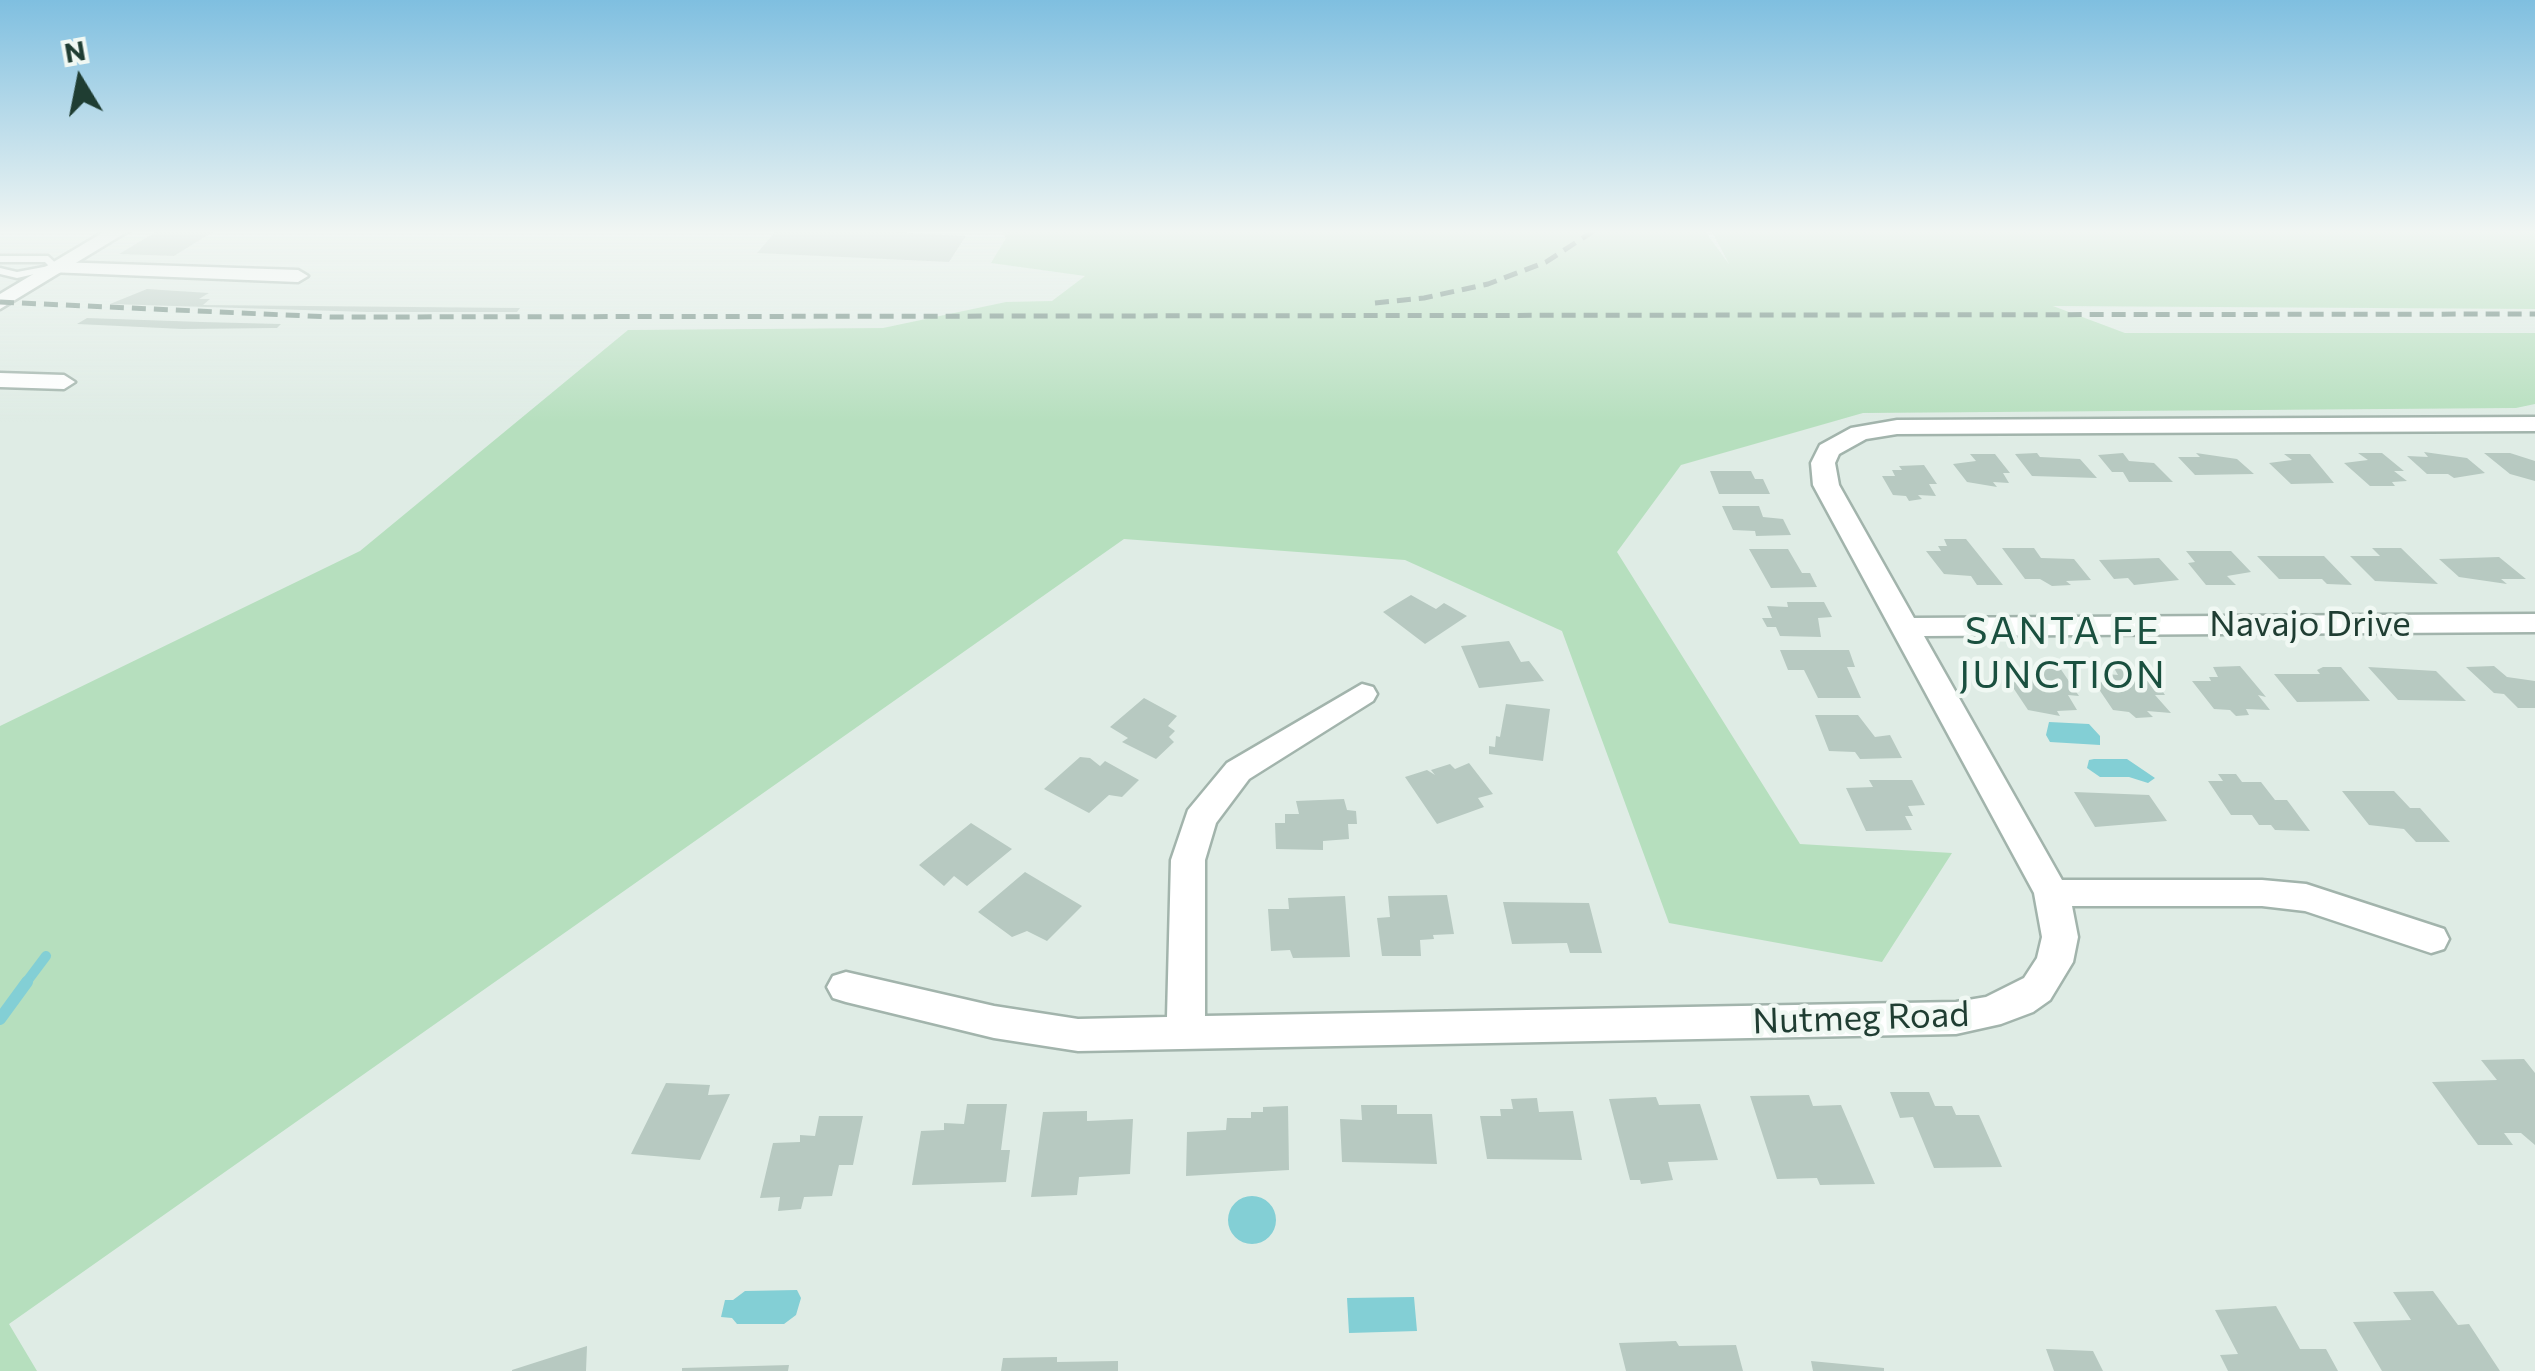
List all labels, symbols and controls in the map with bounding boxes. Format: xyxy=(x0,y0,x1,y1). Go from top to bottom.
north arrow xyxy=(30,30,130,130)
text: N xyxy=(61,32,88,69)
street label: Navajo Drive xyxy=(2209,603,2411,645)
district label: SANTA FE JUNCTION xyxy=(1959,608,2167,698)
street label: Nutmeg Road xyxy=(1752,993,1970,1043)

